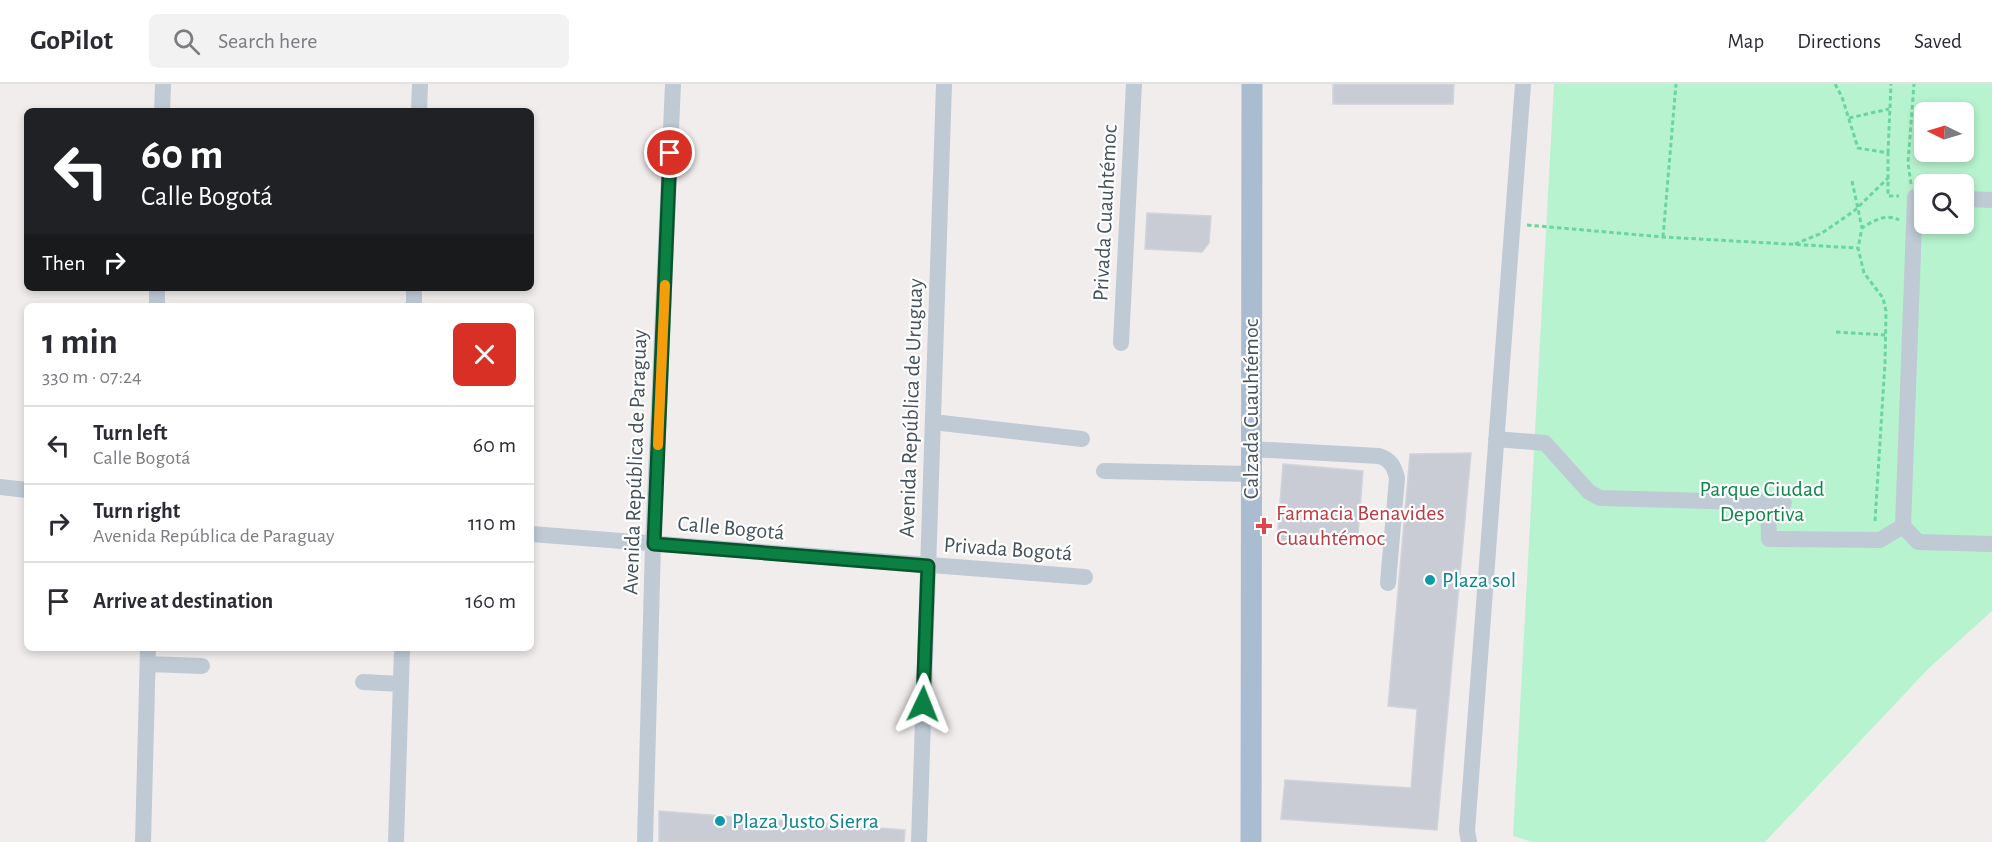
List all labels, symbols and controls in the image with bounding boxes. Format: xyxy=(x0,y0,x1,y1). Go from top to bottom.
search box xyxy=(149,14,569,68)
icon: search xyxy=(170,25,203,58)
text: GoPilot xyxy=(30,27,113,55)
text: Search here xyxy=(218,30,318,52)
text: Map xyxy=(1728,31,1764,52)
text: Directions xyxy=(1797,31,1881,52)
text: Saved xyxy=(1914,31,1962,52)
north arrow xyxy=(1914,102,1974,162)
map controls xyxy=(1914,102,1974,234)
street label: Privada Cuauhtémoc xyxy=(1089,124,1121,302)
pin xyxy=(644,127,695,178)
icon: left xyxy=(42,132,120,210)
text: 60 m xyxy=(141,134,223,176)
icon: arrive xyxy=(653,136,686,169)
button: search xyxy=(1914,174,1974,234)
text: Calle Bogotá xyxy=(141,183,273,210)
icon: right xyxy=(98,246,131,279)
text: Then xyxy=(42,252,86,274)
street label: Avenida República de Uruguay xyxy=(895,277,927,538)
street label: Calzada Cuauhtémoc xyxy=(1240,318,1262,499)
button: close xyxy=(453,323,516,386)
text: 1 min xyxy=(42,324,118,360)
street label: Avenida República de Paraguay xyxy=(619,328,651,595)
text: 330 m · 07:24 xyxy=(42,367,142,387)
text: Turn left xyxy=(93,422,167,444)
icon: left xyxy=(42,429,75,462)
text: 60 m xyxy=(473,434,516,456)
text: Calle Bogotá xyxy=(93,448,191,468)
park label: Parque Ciudad Deportiva xyxy=(1700,478,1824,525)
text: Turn right xyxy=(93,500,180,522)
place label: Farmacia Benavides Cuauhtémoc xyxy=(1276,502,1445,549)
icon: right xyxy=(42,507,75,540)
text: 110 m xyxy=(468,512,516,534)
street label: Calle Bogotá xyxy=(677,512,785,544)
marker: Farmacia Benavides Cuauhtémoc xyxy=(1257,519,1271,533)
text: Avenida República de Paraguay xyxy=(93,526,334,546)
street label: Privada Bogotá xyxy=(943,534,1073,564)
place label: Plaza sol xyxy=(1442,569,1516,591)
marker: Plaza sol xyxy=(1423,573,1437,587)
icon: arrive xyxy=(42,585,75,618)
text: Arrive at destination xyxy=(93,590,273,612)
text: 160 m xyxy=(465,590,516,612)
position arrow xyxy=(891,672,955,736)
place label: Plaza Justo Sierra xyxy=(732,810,879,832)
marker: Plaza Justo Sierra xyxy=(713,814,727,828)

